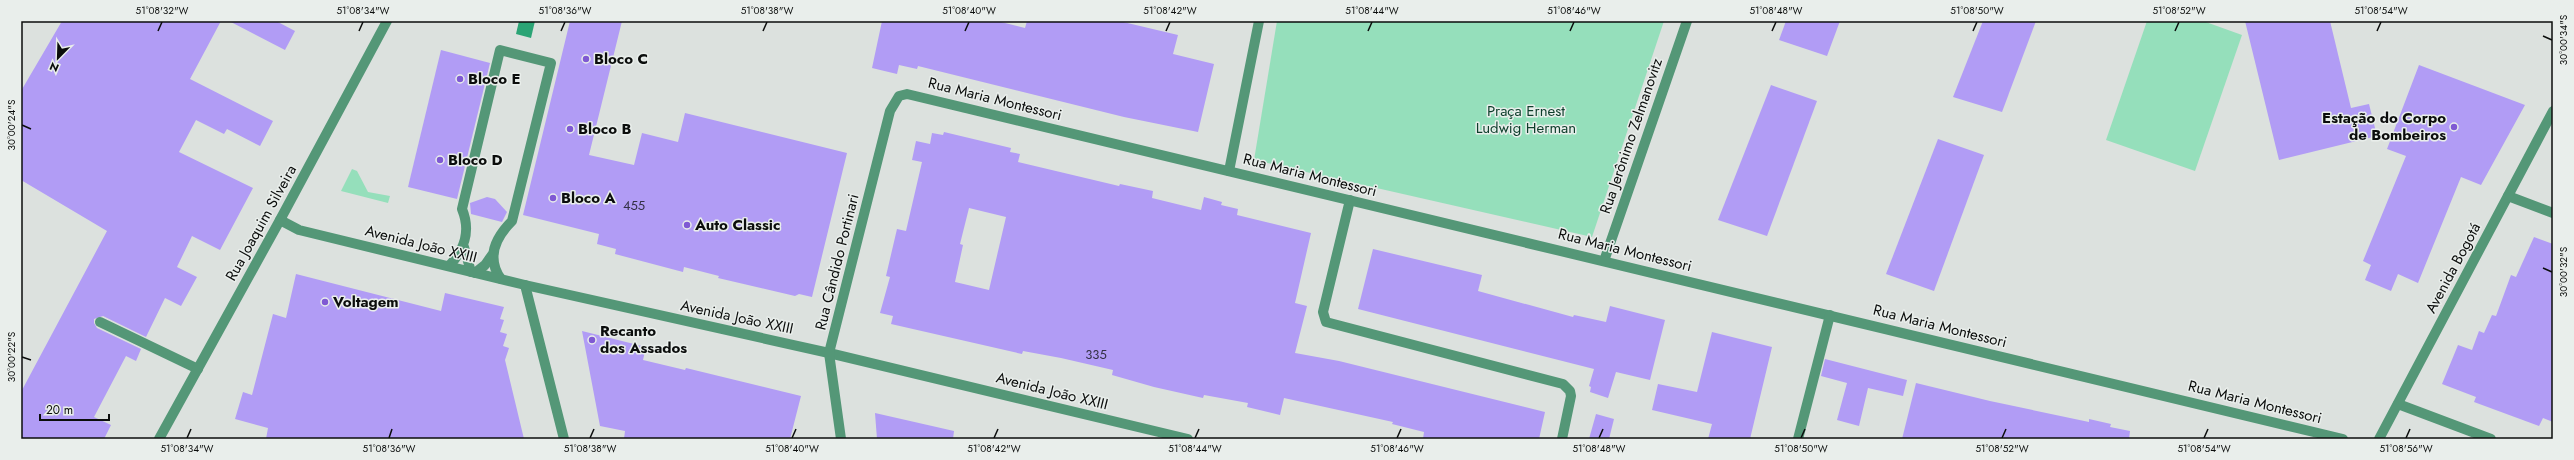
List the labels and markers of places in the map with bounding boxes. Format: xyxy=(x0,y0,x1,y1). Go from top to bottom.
place label: Bloco C xyxy=(594,48,648,70)
marker: Bloco C xyxy=(581,54,591,64)
place label: Bloco E xyxy=(468,68,521,90)
marker: Bloco E xyxy=(455,74,465,84)
place label: Estação do Corpo de Bombeiros xyxy=(2322,107,2446,146)
place label: Bloco B xyxy=(578,118,632,140)
marker: Estação do Corpo de Bombeiros xyxy=(2449,122,2459,132)
marker: Bloco B xyxy=(565,124,575,134)
place label: Bloco D xyxy=(448,149,503,171)
marker: Bloco D xyxy=(435,155,445,165)
place label: Bloco A xyxy=(561,187,617,209)
marker: Bloco A xyxy=(548,193,558,203)
place label: Auto Classic xyxy=(694,214,780,236)
marker: Auto Classic xyxy=(682,220,692,230)
place label: Voltagem xyxy=(332,291,399,313)
marker: Voltagem xyxy=(320,297,330,307)
place label: Recanto dos Assados xyxy=(600,320,687,359)
marker: Recanto dos Assados xyxy=(587,335,597,345)

